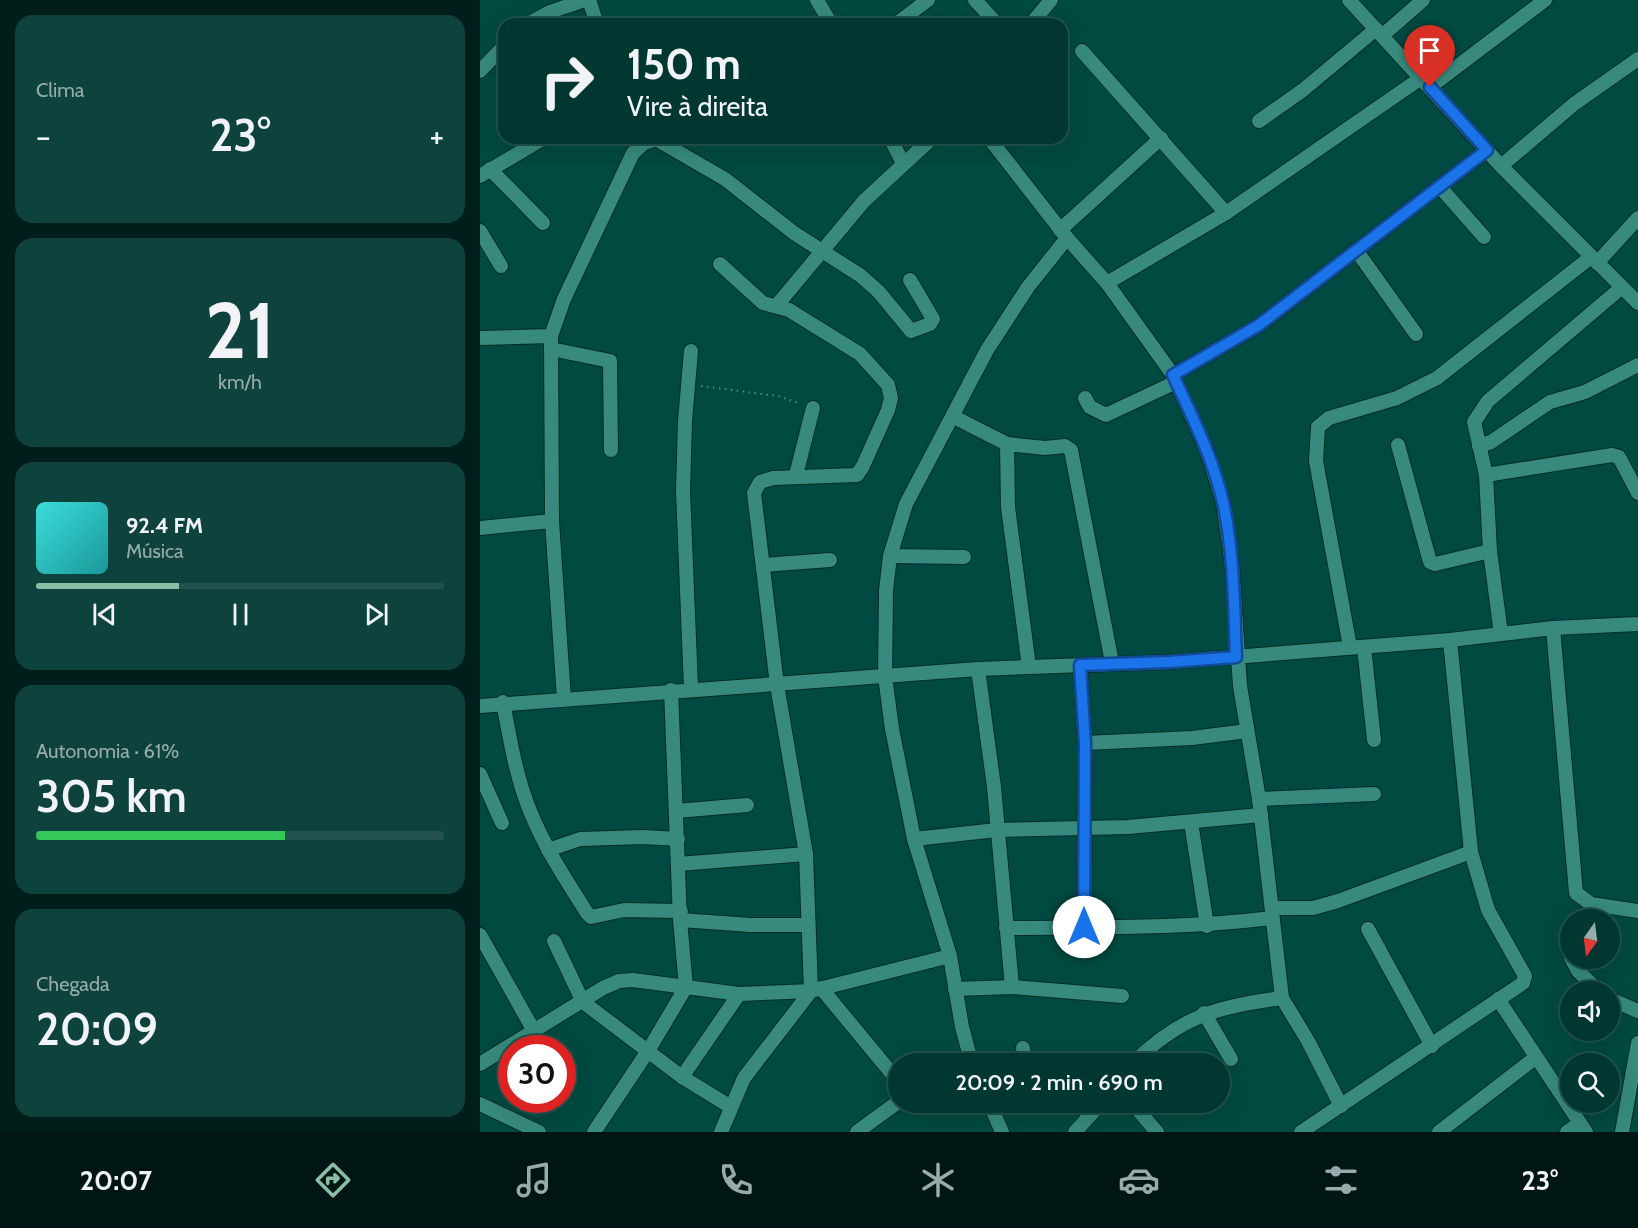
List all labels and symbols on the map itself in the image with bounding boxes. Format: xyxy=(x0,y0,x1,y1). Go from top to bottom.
pin xyxy=(1404,25,1455,87)
position arrow xyxy=(1052,895,1116,959)
north arrow xyxy=(1560,909,1620,969)
speed limit sign: 30 xyxy=(498,1035,576,1113)

